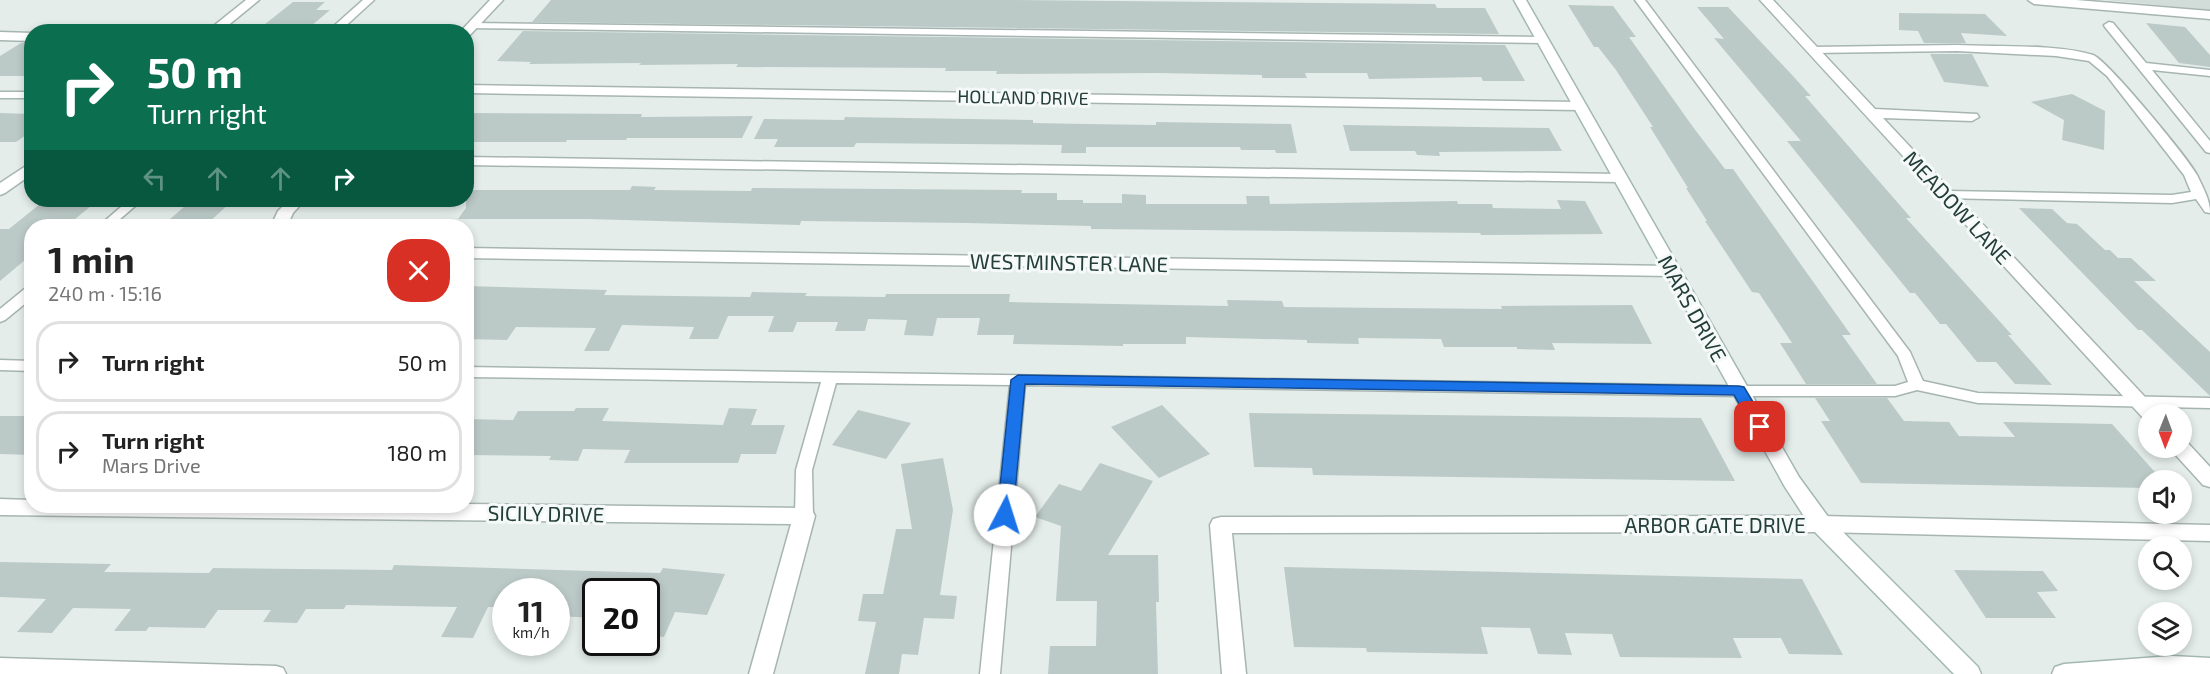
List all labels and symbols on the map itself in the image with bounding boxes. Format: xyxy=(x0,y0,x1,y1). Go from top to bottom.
street label: HOLLAND DRIVE xyxy=(957,85,1089,109)
street label: MEADOW LANE xyxy=(1899,145,2017,269)
street label: WESTMINSTER LANE xyxy=(970,248,1168,276)
street label: MARS DRIVE xyxy=(1653,250,1733,366)
pin xyxy=(1734,401,1785,452)
north arrow xyxy=(2138,404,2192,458)
position arrow xyxy=(973,483,1037,547)
street label: SICILY DRIVE xyxy=(487,499,605,527)
street label: ARBOR GATE DRIVE xyxy=(1624,512,1806,537)
speed limit sign: 20 xyxy=(582,578,660,656)

